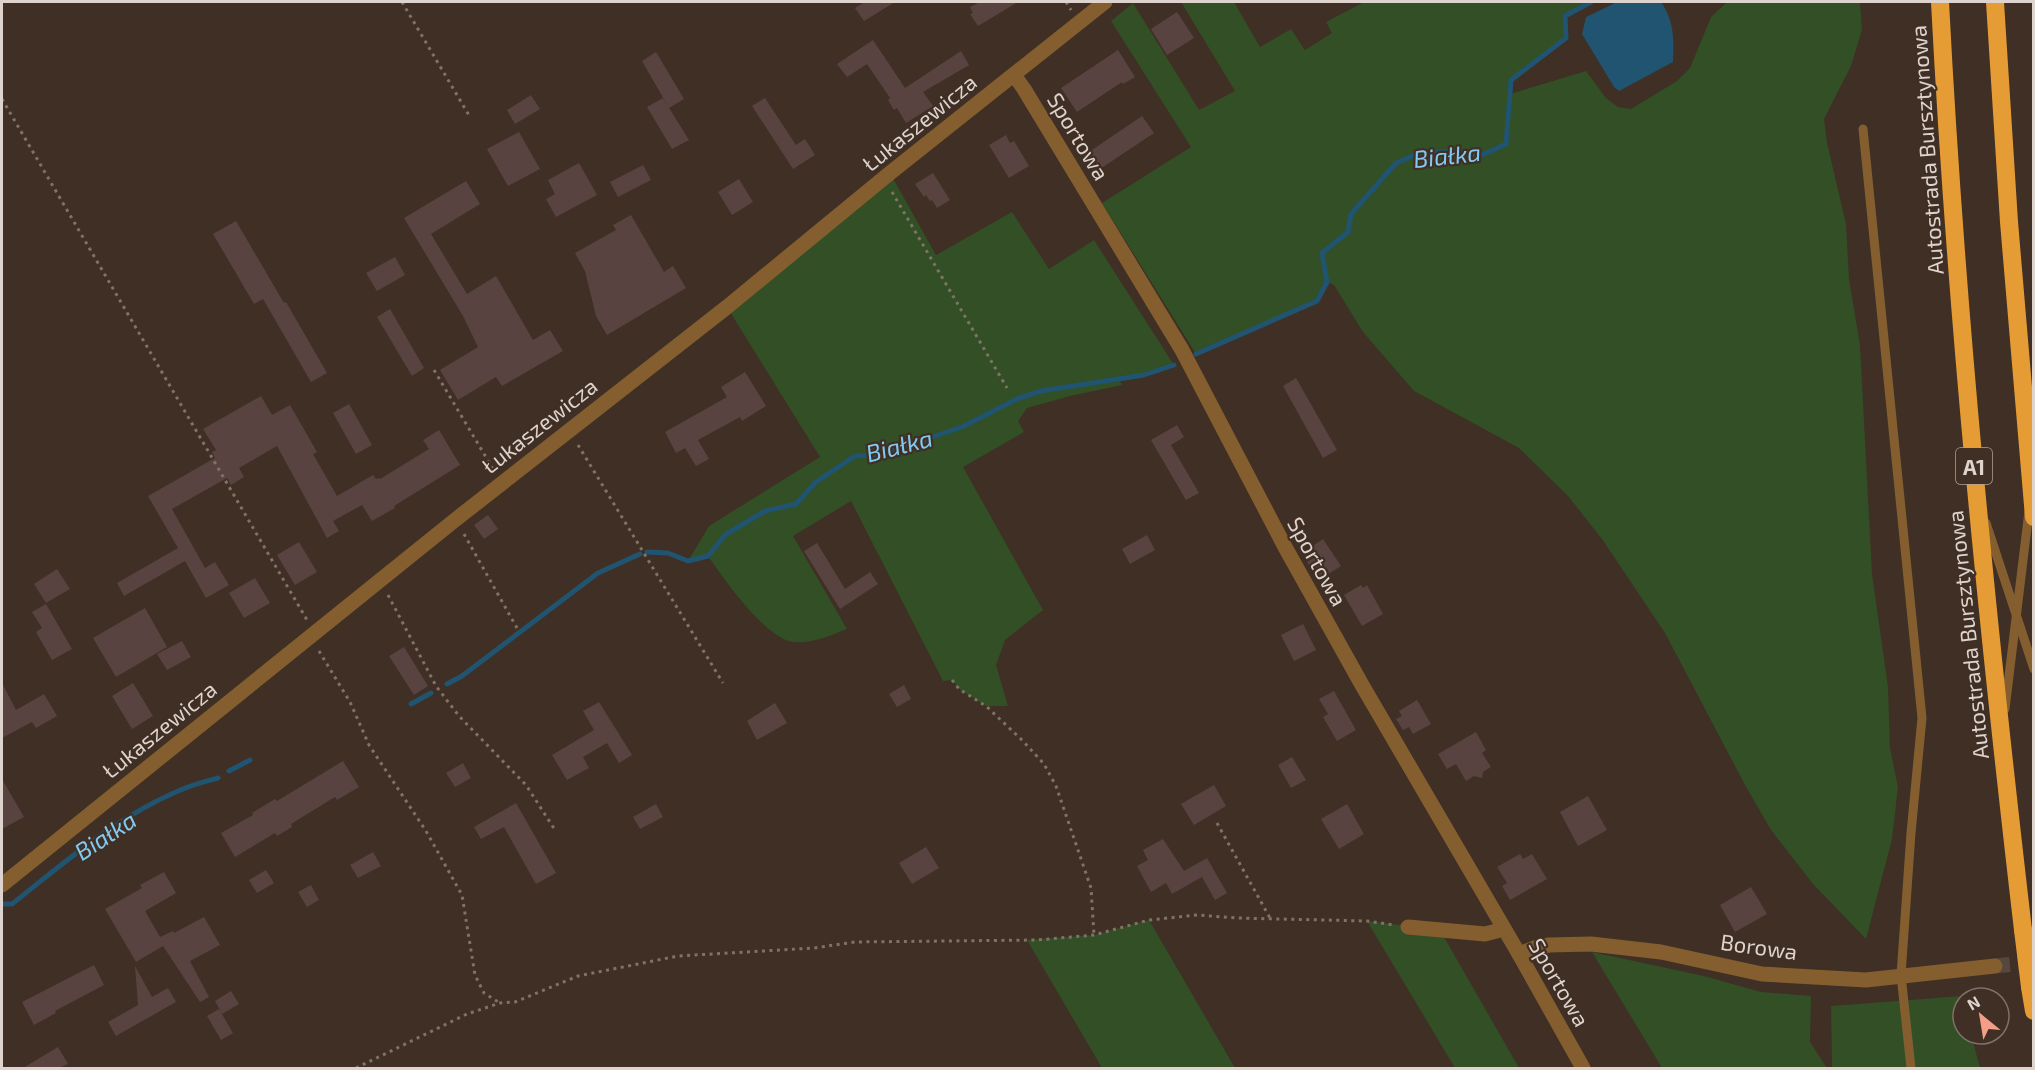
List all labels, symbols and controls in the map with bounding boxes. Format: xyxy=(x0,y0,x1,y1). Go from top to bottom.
street label: Autostrada Bursztynowa xyxy=(1904,24,1948,276)
street label: Łukaszewicza xyxy=(857,68,981,176)
street label: Sportowa xyxy=(1043,88,1115,184)
water label: Białka xyxy=(1412,137,1482,173)
street label: Łukaszewicza xyxy=(476,372,602,478)
water label: Białka xyxy=(863,423,935,467)
road number: A1 xyxy=(1956,448,1992,484)
street label: Autostrada Bursztynowa xyxy=(1941,509,1993,761)
street label: Sportowa xyxy=(1283,512,1353,610)
street label: Łukaszewicza xyxy=(97,675,221,783)
water label: Białka xyxy=(69,804,141,866)
street label: Borowa xyxy=(1719,928,1799,964)
street label: Sportowa xyxy=(1524,933,1596,1031)
north arrow xyxy=(1951,986,2011,1046)
text: N xyxy=(1963,991,1983,1014)

